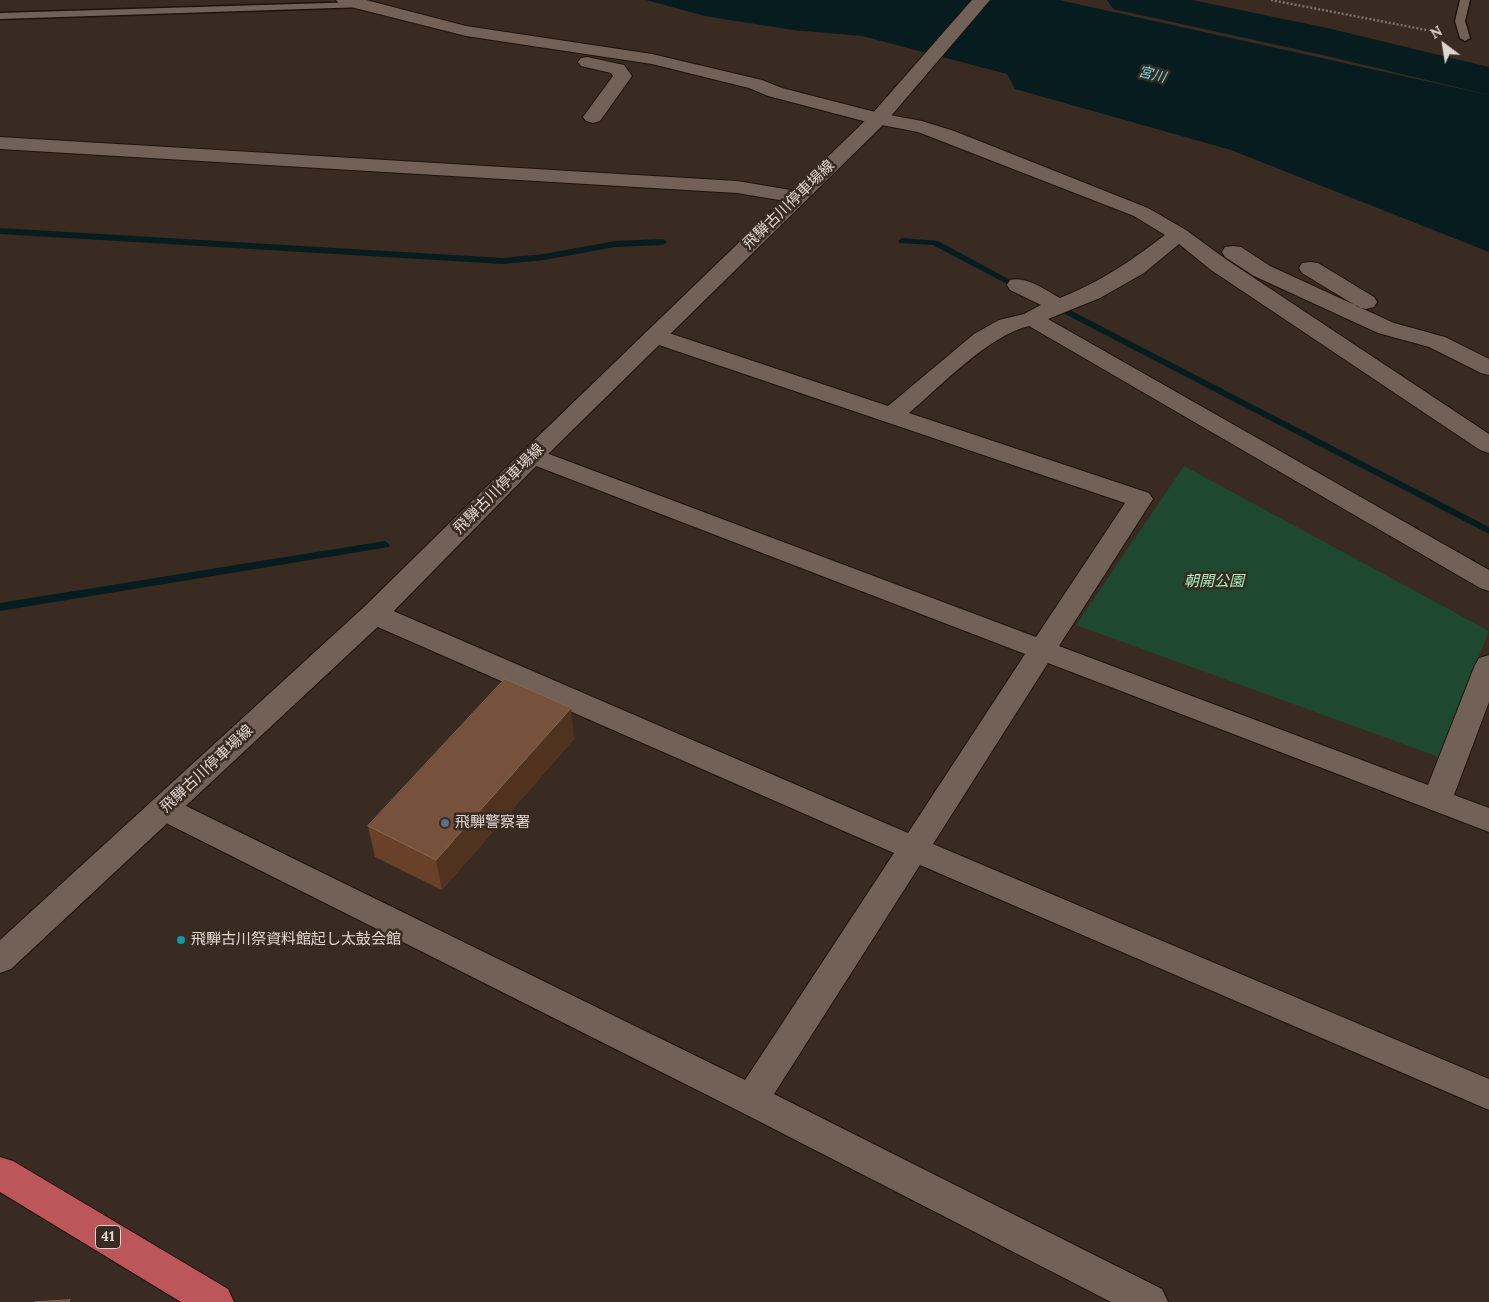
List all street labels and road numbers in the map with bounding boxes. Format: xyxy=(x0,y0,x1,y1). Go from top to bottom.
street label: 飛騨古川停車場線 xyxy=(740,157,838,253)
street label: 飛騨古川停車場線 xyxy=(450,440,548,538)
street label: 飛騨古川停車場線 xyxy=(157,721,257,817)
road number: 41 xyxy=(96,1226,120,1248)

